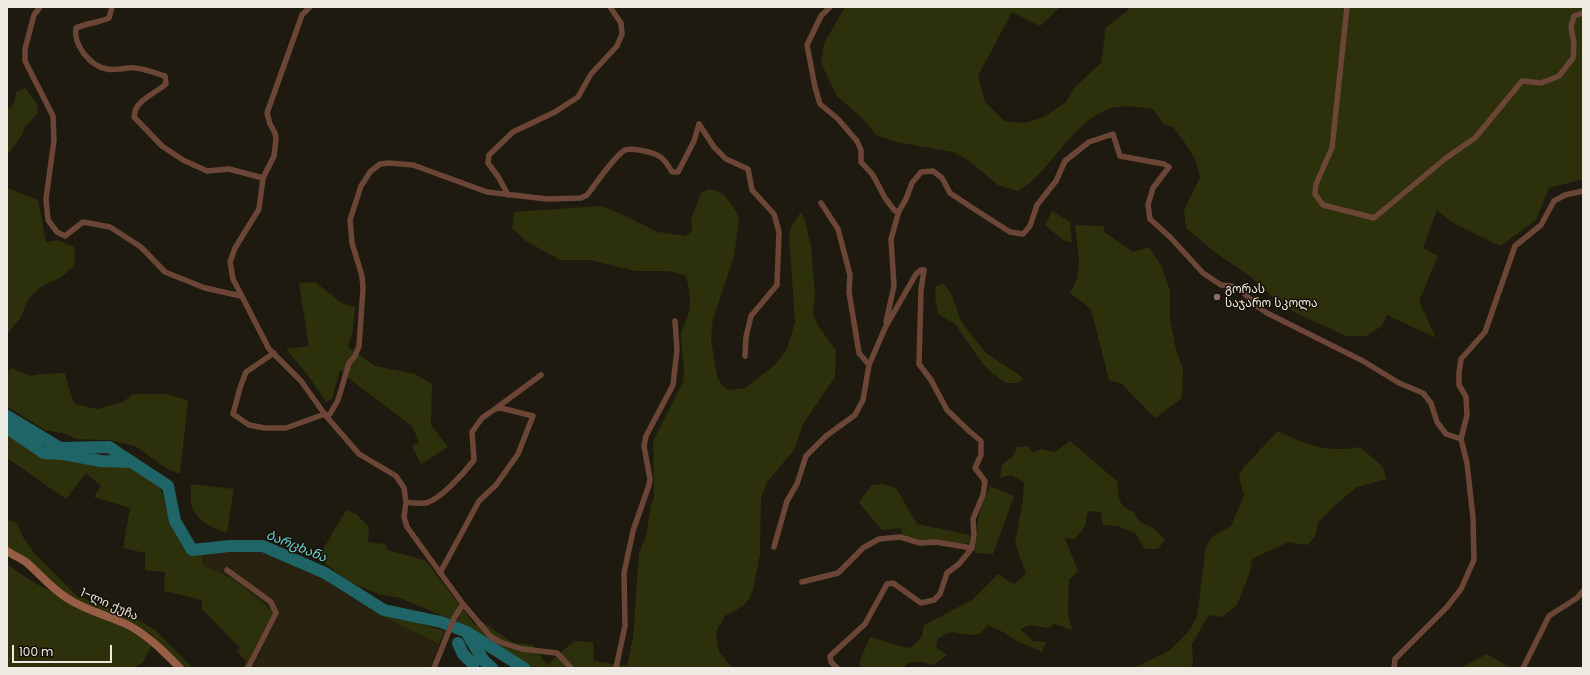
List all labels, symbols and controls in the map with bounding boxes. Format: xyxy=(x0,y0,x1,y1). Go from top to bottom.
place label: გორას საჯარო სკოლა xyxy=(1225,283,1318,311)
marker: გორას საჯარო სკოლა xyxy=(1212,292,1222,302)
water label: ბარცხანა xyxy=(263,528,329,566)
street label: 1-ლი ქუჩა xyxy=(78,586,140,624)
scale bar xyxy=(14,637,114,663)
text: 100 m xyxy=(19,643,53,660)

